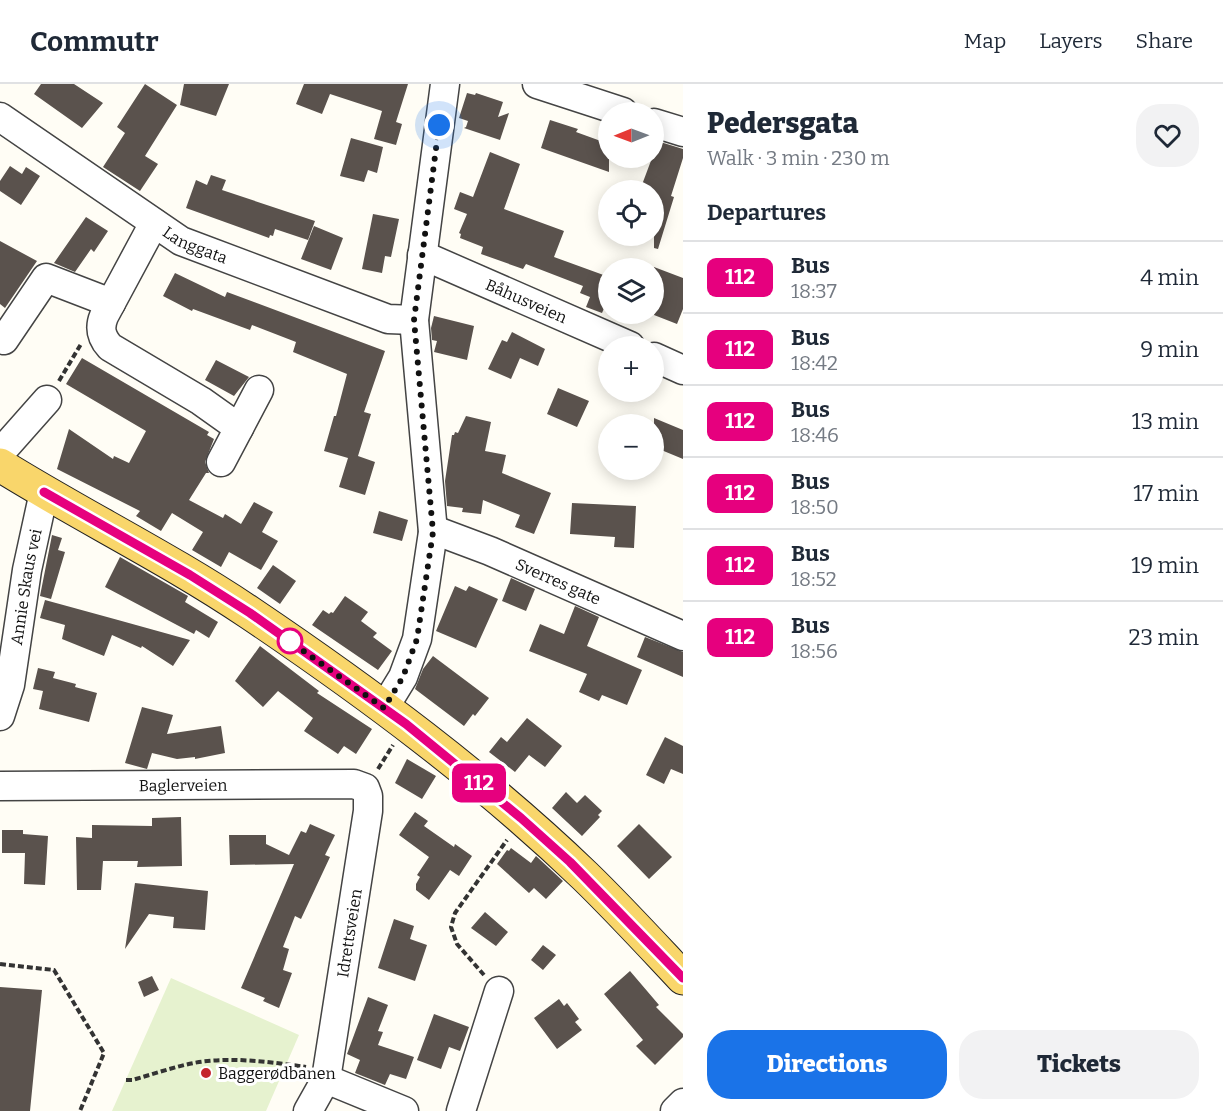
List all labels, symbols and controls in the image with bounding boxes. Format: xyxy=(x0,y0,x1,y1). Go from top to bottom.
text: Commutr xyxy=(30,25,159,58)
text: Map xyxy=(964,28,1006,54)
text: Layers xyxy=(1039,28,1103,54)
text: Share xyxy=(1136,28,1193,54)
north arrow xyxy=(598,102,664,168)
map controls xyxy=(598,102,664,480)
button: heart xyxy=(1136,104,1199,167)
text: Pedersgata xyxy=(707,107,858,140)
your location xyxy=(424,110,454,140)
text: Walk · 3 min · 230 m xyxy=(707,146,890,170)
button: locate xyxy=(598,180,664,246)
text: Departures xyxy=(707,199,826,226)
street label: Langgata xyxy=(159,222,230,268)
text: Bus xyxy=(791,252,830,279)
button: layers xyxy=(598,258,664,324)
text: 112 xyxy=(725,264,755,290)
text: 4 min xyxy=(1140,264,1199,291)
street label: Båhusveien xyxy=(483,275,570,327)
text: 18:37 xyxy=(791,279,837,303)
text: Bus xyxy=(791,324,830,351)
button: + xyxy=(598,336,664,402)
text: 112 xyxy=(725,336,755,362)
text: 9 min xyxy=(1140,336,1199,363)
text: 18:42 xyxy=(791,351,838,375)
text: Bus xyxy=(791,396,830,423)
text: 112 xyxy=(725,408,755,434)
text: 13 min xyxy=(1132,408,1199,435)
button: − xyxy=(598,414,664,480)
text: 18:46 xyxy=(791,423,839,447)
text: Bus xyxy=(791,468,830,495)
text: 112 xyxy=(725,480,755,506)
text: 17 min xyxy=(1133,480,1199,507)
text: 18:50 xyxy=(791,495,839,519)
street label: Annie Skaus vei xyxy=(7,527,46,646)
text: Bus xyxy=(791,540,830,567)
text: 112 xyxy=(725,552,755,578)
text: 19 min xyxy=(1131,552,1199,579)
street label: Sverres gate xyxy=(513,555,604,609)
text: 18:52 xyxy=(791,567,837,591)
text: Bus xyxy=(791,612,830,639)
text: 112 xyxy=(725,624,755,650)
text: 23 min xyxy=(1129,624,1199,651)
unlabelled marker xyxy=(277,628,303,654)
text: 18:56 xyxy=(791,639,838,663)
line badge: 112 xyxy=(444,764,514,802)
text: 112 xyxy=(464,770,494,796)
street label: Baglerveien xyxy=(139,776,227,795)
street label: Idrettsveien xyxy=(333,887,366,979)
button: Directions xyxy=(707,1030,947,1099)
button: Tickets xyxy=(959,1030,1199,1099)
place label: Baggerødbanen xyxy=(218,1064,336,1083)
marker: Baggerødbanen xyxy=(199,1066,213,1080)

